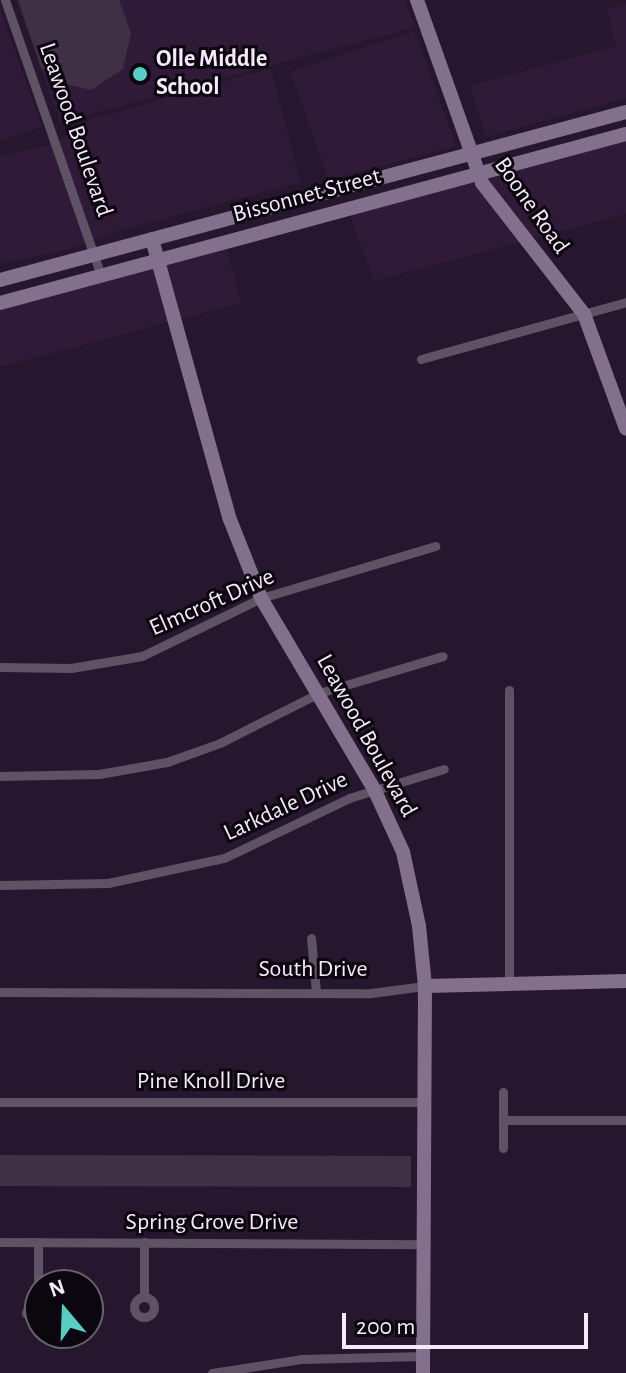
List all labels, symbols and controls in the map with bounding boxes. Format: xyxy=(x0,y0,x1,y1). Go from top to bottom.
street label: Leawood Boulevard xyxy=(32,39,118,221)
place label: Olle Middle School xyxy=(156,46,267,102)
marker: Olle Middle School xyxy=(131,65,149,83)
street label: Boone Road xyxy=(487,152,575,260)
street label: Bissonnet Street xyxy=(230,162,384,230)
street label: Elmcroft Drive xyxy=(145,563,279,643)
street label: Leawood Boulevard xyxy=(309,650,423,822)
street label: Larkdale Drive xyxy=(219,766,353,848)
street label: South Drive xyxy=(259,956,367,984)
street label: Pine Knoll Drive xyxy=(137,1068,285,1096)
street label: Spring Grove Drive xyxy=(126,1209,298,1237)
north arrow xyxy=(24,1269,104,1349)
text: N xyxy=(46,1275,68,1301)
scale bar xyxy=(346,1297,592,1347)
text: 200 m xyxy=(356,1315,415,1339)

